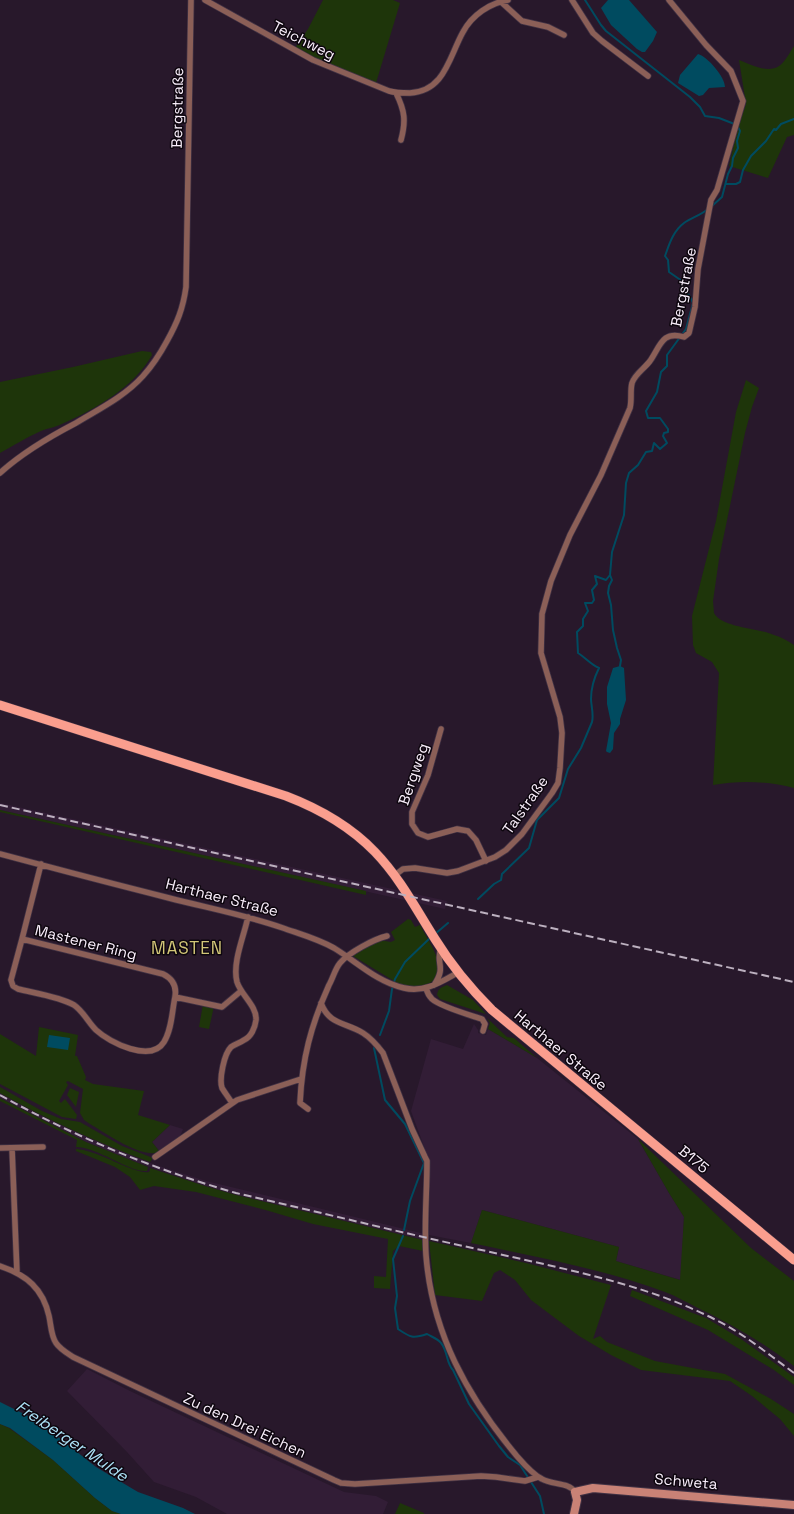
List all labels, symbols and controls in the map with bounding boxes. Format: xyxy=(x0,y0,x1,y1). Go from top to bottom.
street label: Teichweg xyxy=(269,16,339,64)
street label: Bergstraße xyxy=(167,67,187,149)
street label: Bergstraße xyxy=(666,245,700,328)
street label: Bergweg xyxy=(394,741,432,807)
street label: Talstraße xyxy=(498,772,552,838)
street label: Harthaer Straße xyxy=(164,874,280,920)
street label: Mastener Ring xyxy=(33,920,139,964)
district label: MASTEN xyxy=(151,937,223,959)
street label: Harthaer Straße xyxy=(511,1006,611,1094)
street label: B175 xyxy=(675,1141,713,1177)
street label: Zu den Drei Eichen xyxy=(181,1388,309,1462)
water label: Freiberger Mulde xyxy=(12,1396,132,1486)
street label: Schweta xyxy=(654,1469,719,1493)

